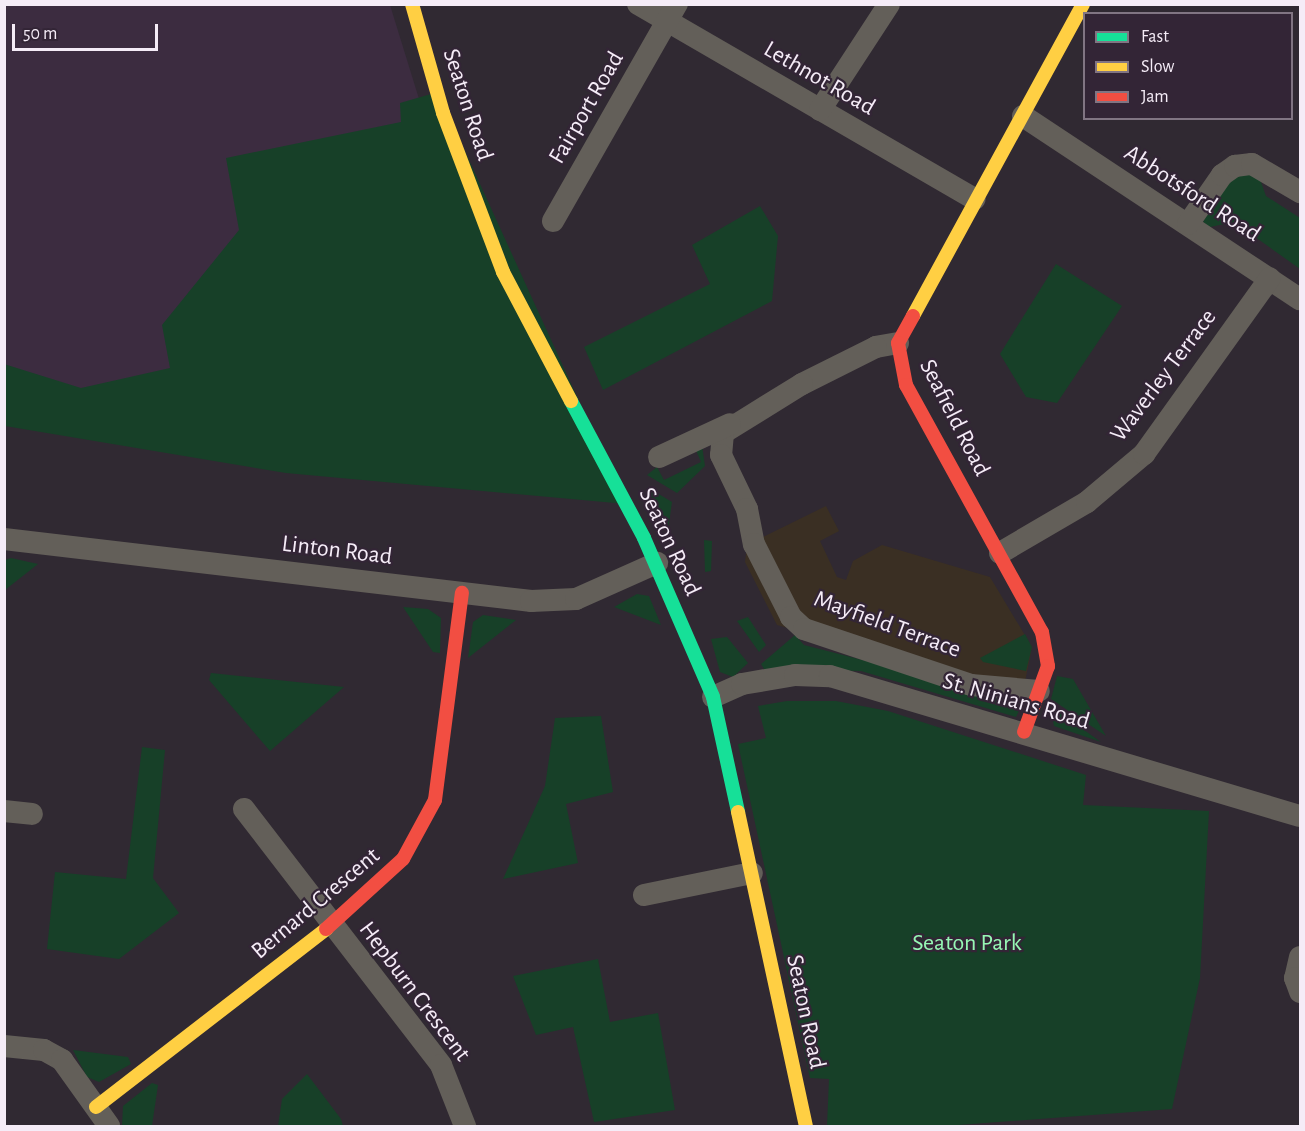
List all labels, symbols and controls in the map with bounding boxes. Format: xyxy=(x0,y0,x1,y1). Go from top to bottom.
scale bar xyxy=(15,12,160,50)
legend xyxy=(1083,12,1293,120)
text: 50 m xyxy=(23,25,57,43)
text: Fast xyxy=(1141,28,1169,46)
street label: Lethnot Road xyxy=(758,35,880,123)
street label: Seaton Road xyxy=(435,45,499,165)
street label: Fairport Road xyxy=(543,47,631,169)
text: Slow xyxy=(1141,58,1174,76)
text: Jam xyxy=(1141,88,1169,106)
street label: Abbotsford Road xyxy=(1118,139,1266,249)
street label: Waverley Terrace xyxy=(1105,304,1223,448)
street label: Seafield Road xyxy=(912,355,996,481)
street label: Seaton Road xyxy=(631,483,707,601)
street label: Linton Road xyxy=(280,530,394,572)
street label: Mayfield Terrace xyxy=(810,585,964,665)
street label: St. Ninians Road xyxy=(939,667,1093,737)
street label: Bernard Crescent xyxy=(246,842,386,966)
street label: Hepburn Crescent xyxy=(352,916,476,1068)
park label: Seaton Park xyxy=(912,930,1022,958)
street label: Seaton Road xyxy=(779,952,831,1072)

